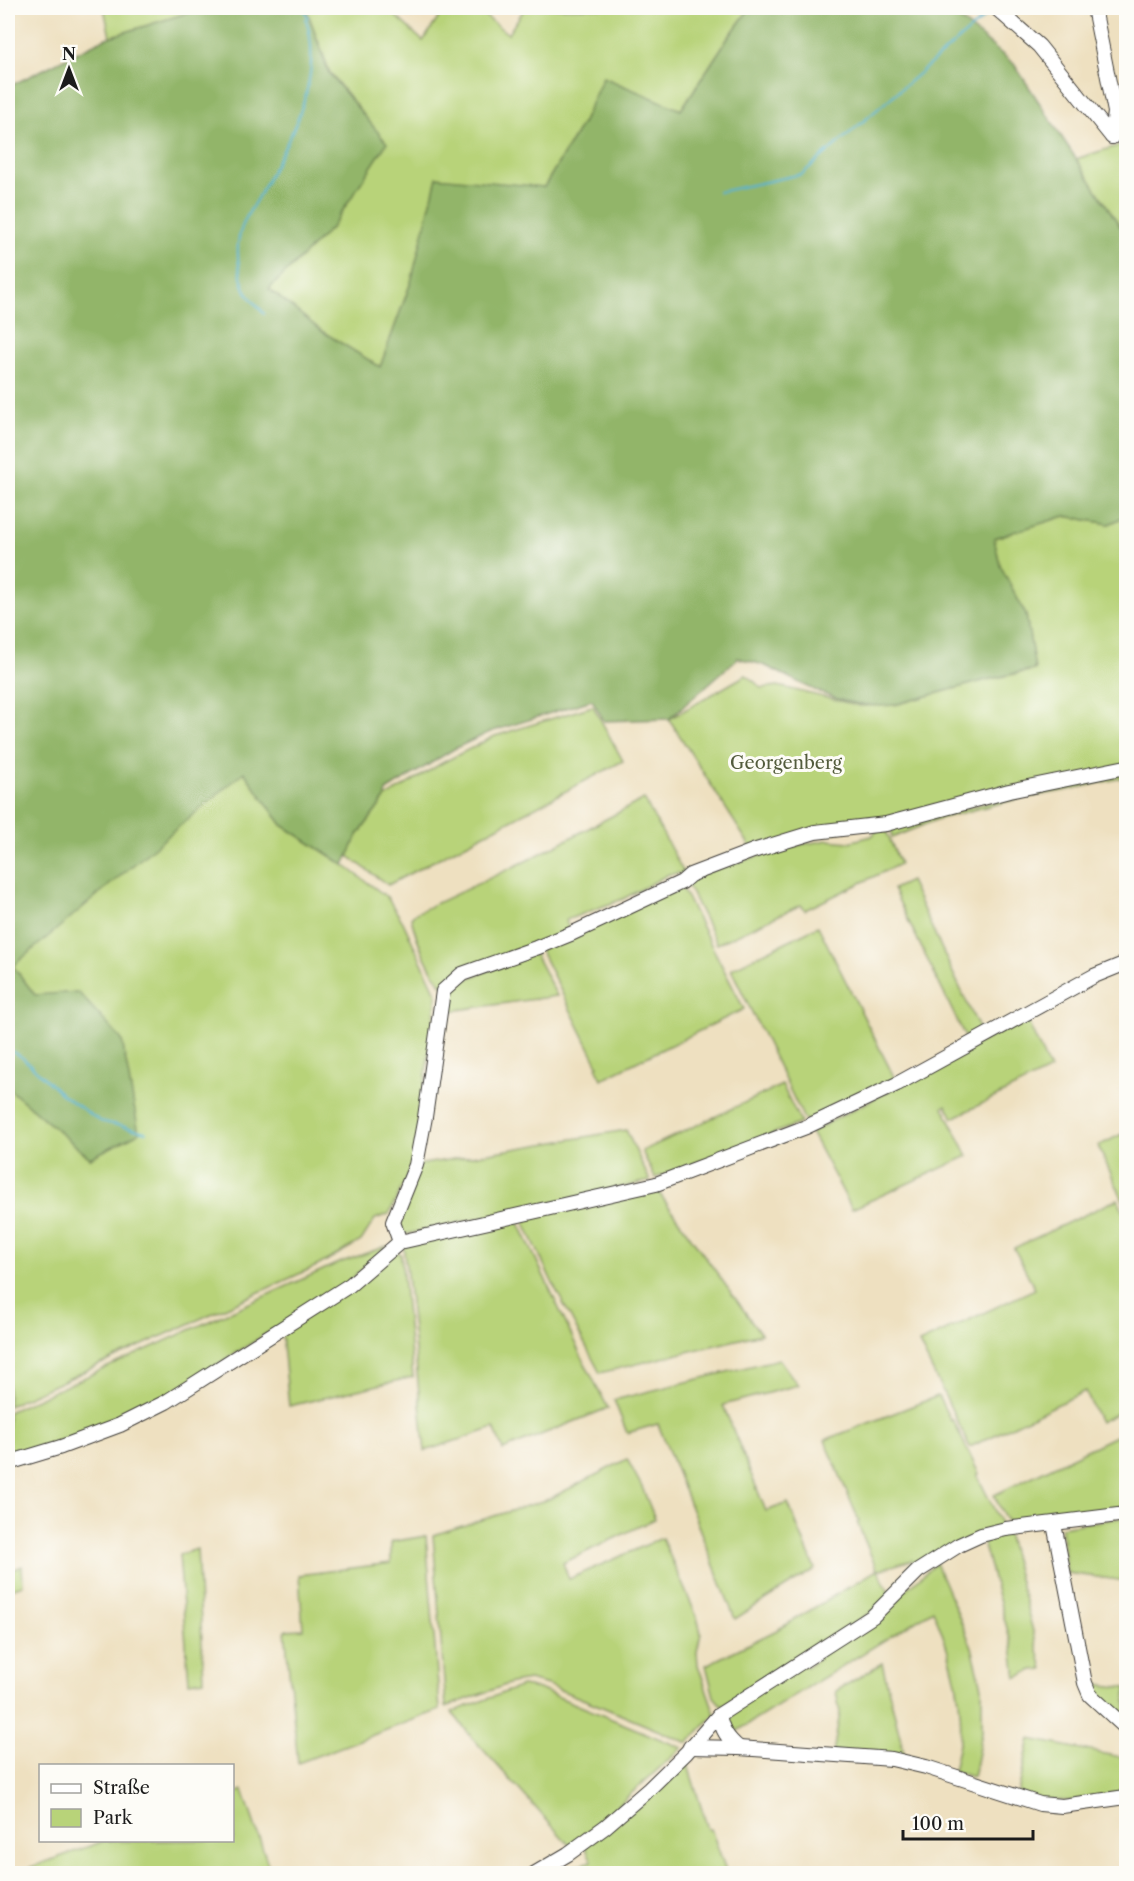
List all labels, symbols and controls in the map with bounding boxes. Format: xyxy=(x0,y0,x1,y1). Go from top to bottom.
north arrow xyxy=(39,39,99,99)
text: N xyxy=(62,44,76,64)
park label: Georgenberg xyxy=(730,752,842,774)
legend xyxy=(39,1764,234,1842)
text: Straße xyxy=(93,1777,150,1799)
scale bar xyxy=(903,1803,1034,1841)
text: Park xyxy=(93,1807,134,1829)
text: 100 m xyxy=(912,1813,964,1835)

